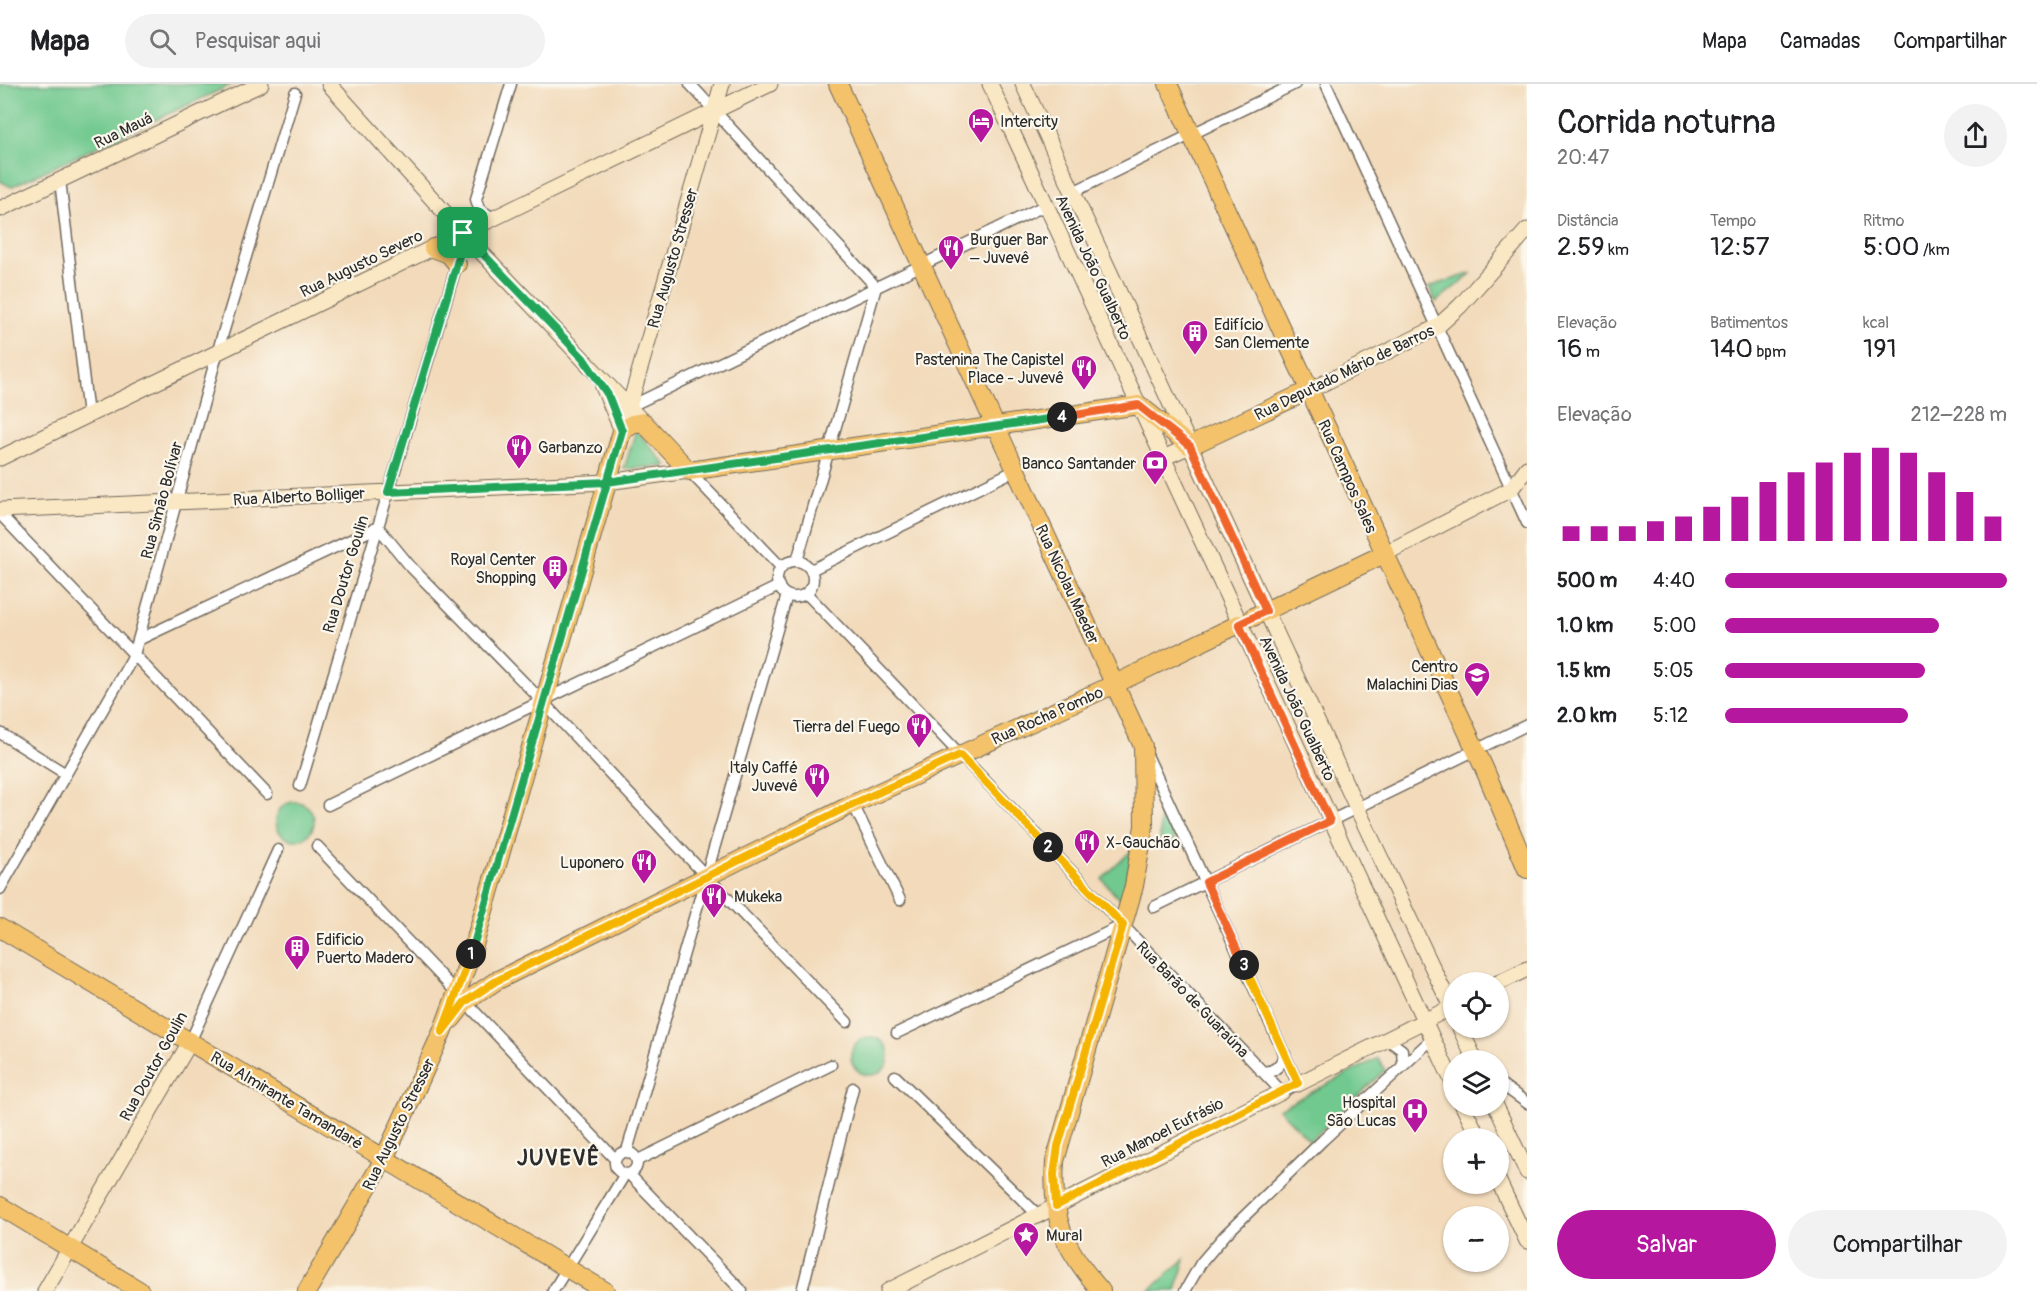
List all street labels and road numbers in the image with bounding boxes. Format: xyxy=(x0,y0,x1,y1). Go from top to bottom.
street label: Rua Mauá xyxy=(91,108,156,154)
street label: Rua Augusto Stresser xyxy=(643,186,703,331)
street label: Avenida João Gualberto xyxy=(1051,192,1136,344)
street label: Rua Augusto Severo xyxy=(297,225,426,302)
street label: Rua Deputado Mário de Barros xyxy=(1251,321,1438,425)
street label: Rua Campos Sales xyxy=(1313,417,1381,536)
street label: Rua Simão Bolívar xyxy=(137,439,187,561)
street label: Rua Alberto Bolliger xyxy=(233,484,366,510)
street label: Rua Doutor Goulin xyxy=(319,513,373,636)
street label: Rua Nicolau Maeder xyxy=(1031,522,1104,648)
street label: Avenida João Gualberto xyxy=(1255,633,1340,785)
street label: Rua Rocha Pombo xyxy=(988,682,1107,750)
street label: Rua Barão de Guaraúna xyxy=(1132,937,1253,1062)
street label: Rua Doutor Goulin xyxy=(116,1008,192,1125)
street label: Rua Almirante Tamandaré xyxy=(207,1047,366,1154)
street label: Rua Augusto Stresser xyxy=(358,1055,440,1194)
street label: Rua Manoel Eufrásio xyxy=(1098,1093,1227,1172)

